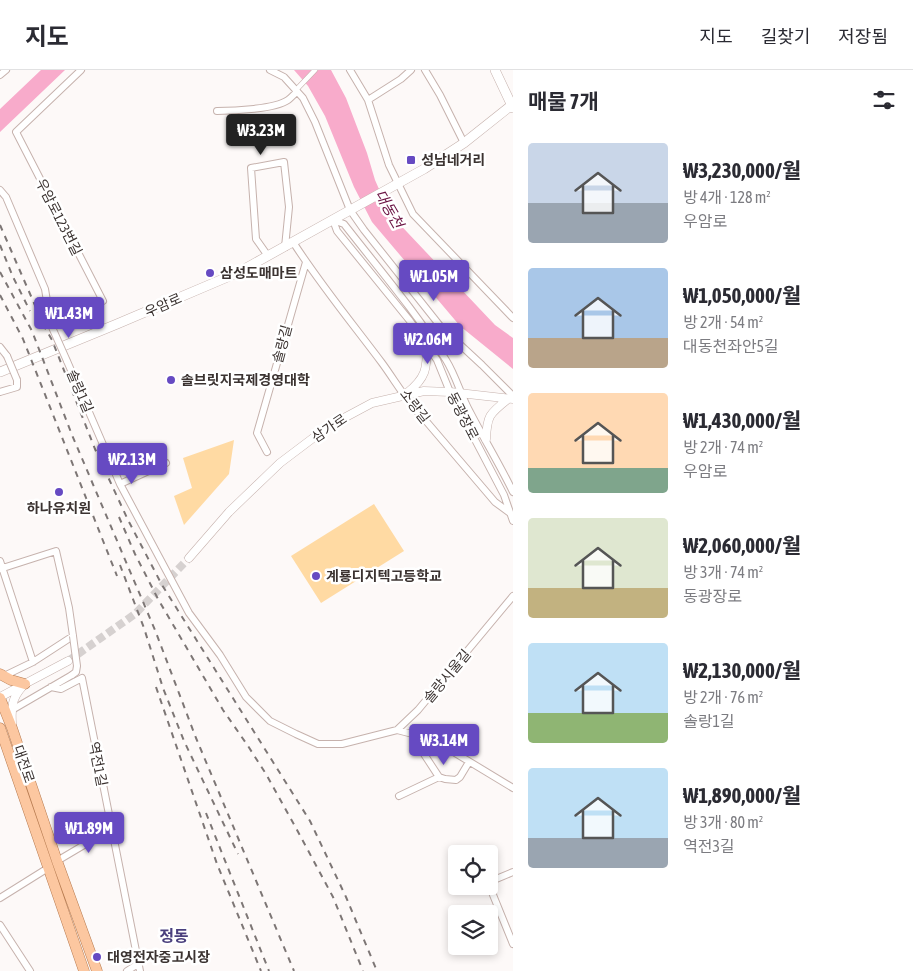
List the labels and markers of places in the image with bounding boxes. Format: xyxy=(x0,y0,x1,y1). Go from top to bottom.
pin: ₩3.23M xyxy=(220,114,302,156)
place label: 성남네거리 xyxy=(421,152,485,168)
marker: 성남네거리 xyxy=(405,154,417,166)
pin: ₩1.05M xyxy=(393,260,475,302)
place label: 삼성도매마트 xyxy=(220,265,297,281)
marker: 삼성도매마트 xyxy=(204,267,216,279)
pin: ₩1.43M xyxy=(28,296,110,339)
pin: ₩2.06M xyxy=(387,322,469,365)
place label: 솔브릿지국제경영대학 xyxy=(181,372,310,388)
marker: 솔브릿지국제경영대학 xyxy=(165,374,177,386)
pin: ₩2.13M xyxy=(91,442,173,485)
marker: 하나유치원 xyxy=(53,486,65,498)
place label: 하나유치원 xyxy=(27,500,91,516)
place label: 계룡디지텍고등학교 xyxy=(326,568,442,584)
marker: 계룡디지텍고등학교 xyxy=(310,570,322,582)
pin: ₩3.14M xyxy=(403,724,485,766)
pin: ₩1.89M xyxy=(48,812,130,854)
place label: 대영전자중고시장 xyxy=(107,949,210,965)
marker: 대영전자중고시장 xyxy=(91,951,103,963)

